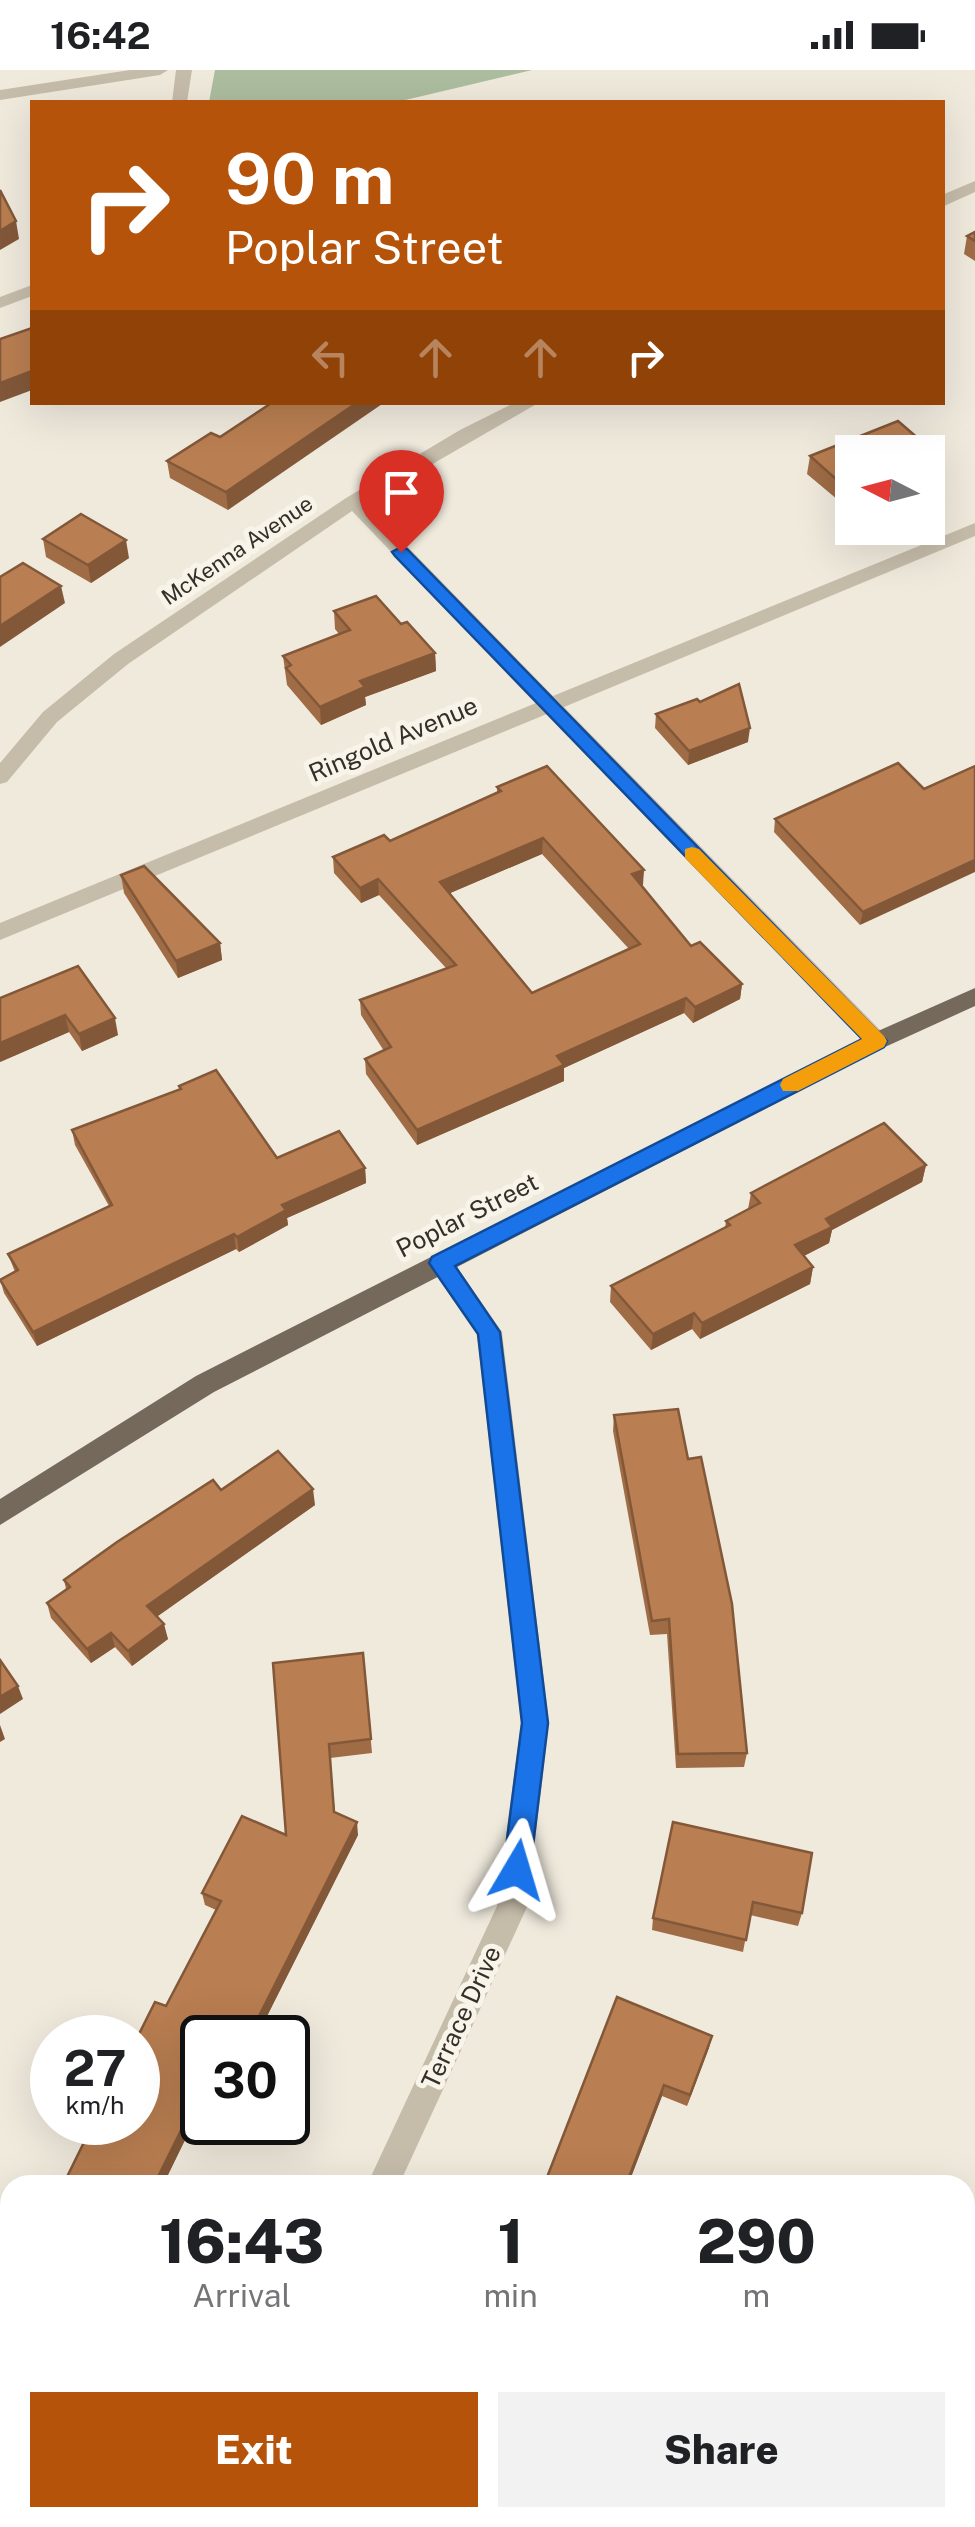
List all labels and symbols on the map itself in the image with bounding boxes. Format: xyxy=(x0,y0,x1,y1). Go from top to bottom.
north arrow xyxy=(835,435,945,545)
pin xyxy=(359,450,444,553)
street label: McKenna Avenue xyxy=(157,490,317,610)
street label: Ringold Avenue xyxy=(304,690,482,788)
street label: Poplar Street xyxy=(391,1166,543,1264)
position arrow xyxy=(465,1818,569,1922)
street label: Terrace Drive xyxy=(415,1941,507,2093)
speed limit sign: 30 xyxy=(180,2015,310,2145)

